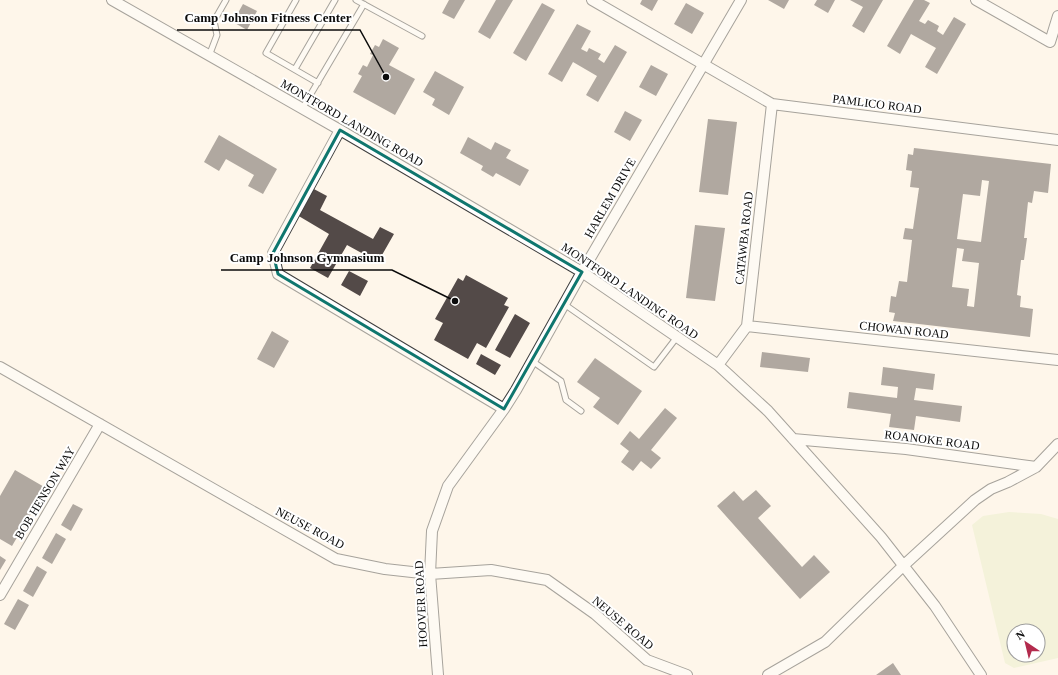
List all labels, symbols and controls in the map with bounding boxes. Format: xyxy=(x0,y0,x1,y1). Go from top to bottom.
callout: Camp Johnson Fitness Center xyxy=(177,5,360,30)
text: Camp Johnson Fitness Center xyxy=(184,10,352,25)
street label: MONTFORD LANDING ROAD xyxy=(278,76,426,170)
street label: PAMLICO ROAD xyxy=(832,92,923,116)
street label: HARLEM DRIVE xyxy=(581,155,639,241)
street label: CATAWBA ROAD xyxy=(732,190,756,285)
street label: MONTFORD LANDING ROAD xyxy=(559,240,701,342)
callout: Camp Johnson Gymnasium xyxy=(221,245,392,270)
text: Camp Johnson Gymnasium xyxy=(230,250,384,265)
street label: CHOWAN ROAD xyxy=(859,318,950,342)
street label: ROANOKE ROAD xyxy=(884,427,981,453)
street label: BOB HENSON WAY xyxy=(12,444,78,542)
street label: NEUSE ROAD xyxy=(273,504,347,552)
street label: HOOVER ROAD xyxy=(412,560,430,648)
street label: NEUSE ROAD xyxy=(590,593,657,653)
north arrow xyxy=(1006,623,1046,663)
text: N xyxy=(1014,628,1027,642)

